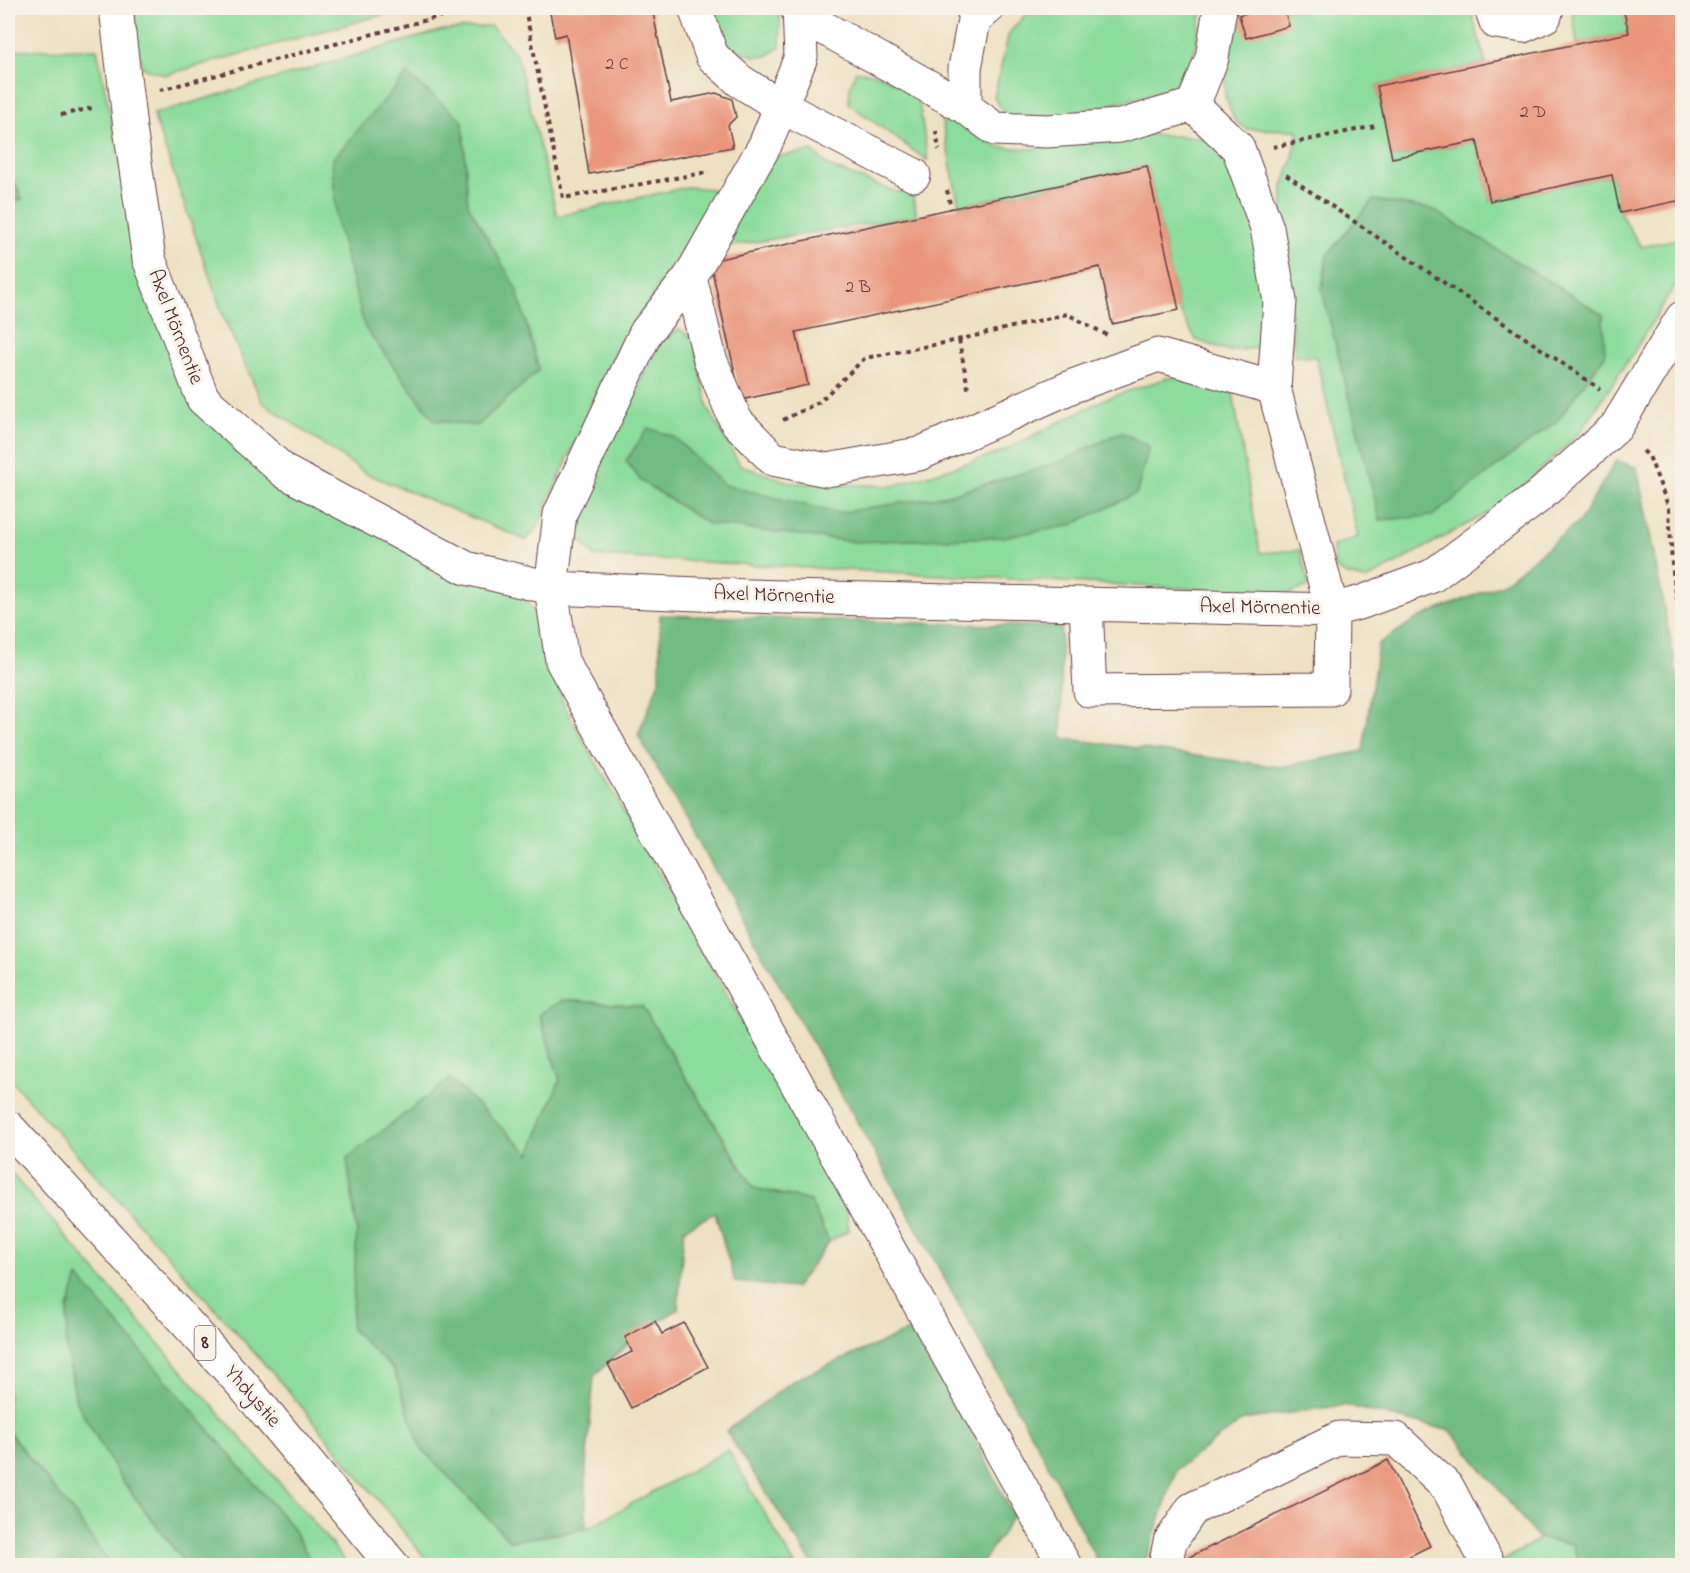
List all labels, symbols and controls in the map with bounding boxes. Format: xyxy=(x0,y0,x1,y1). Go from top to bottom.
house number: 2 C xyxy=(605,52,629,78)
house number: 2 D xyxy=(1520,100,1546,126)
street label: Axel Mörnentie xyxy=(139,265,211,389)
house number: 2 B xyxy=(845,275,871,301)
street label: Axel Mörnentie xyxy=(713,579,836,613)
street label: Axel Mörnentie xyxy=(1199,592,1321,624)
road number: 8 xyxy=(194,1326,216,1360)
street label: Yhdystie xyxy=(215,1359,288,1437)

